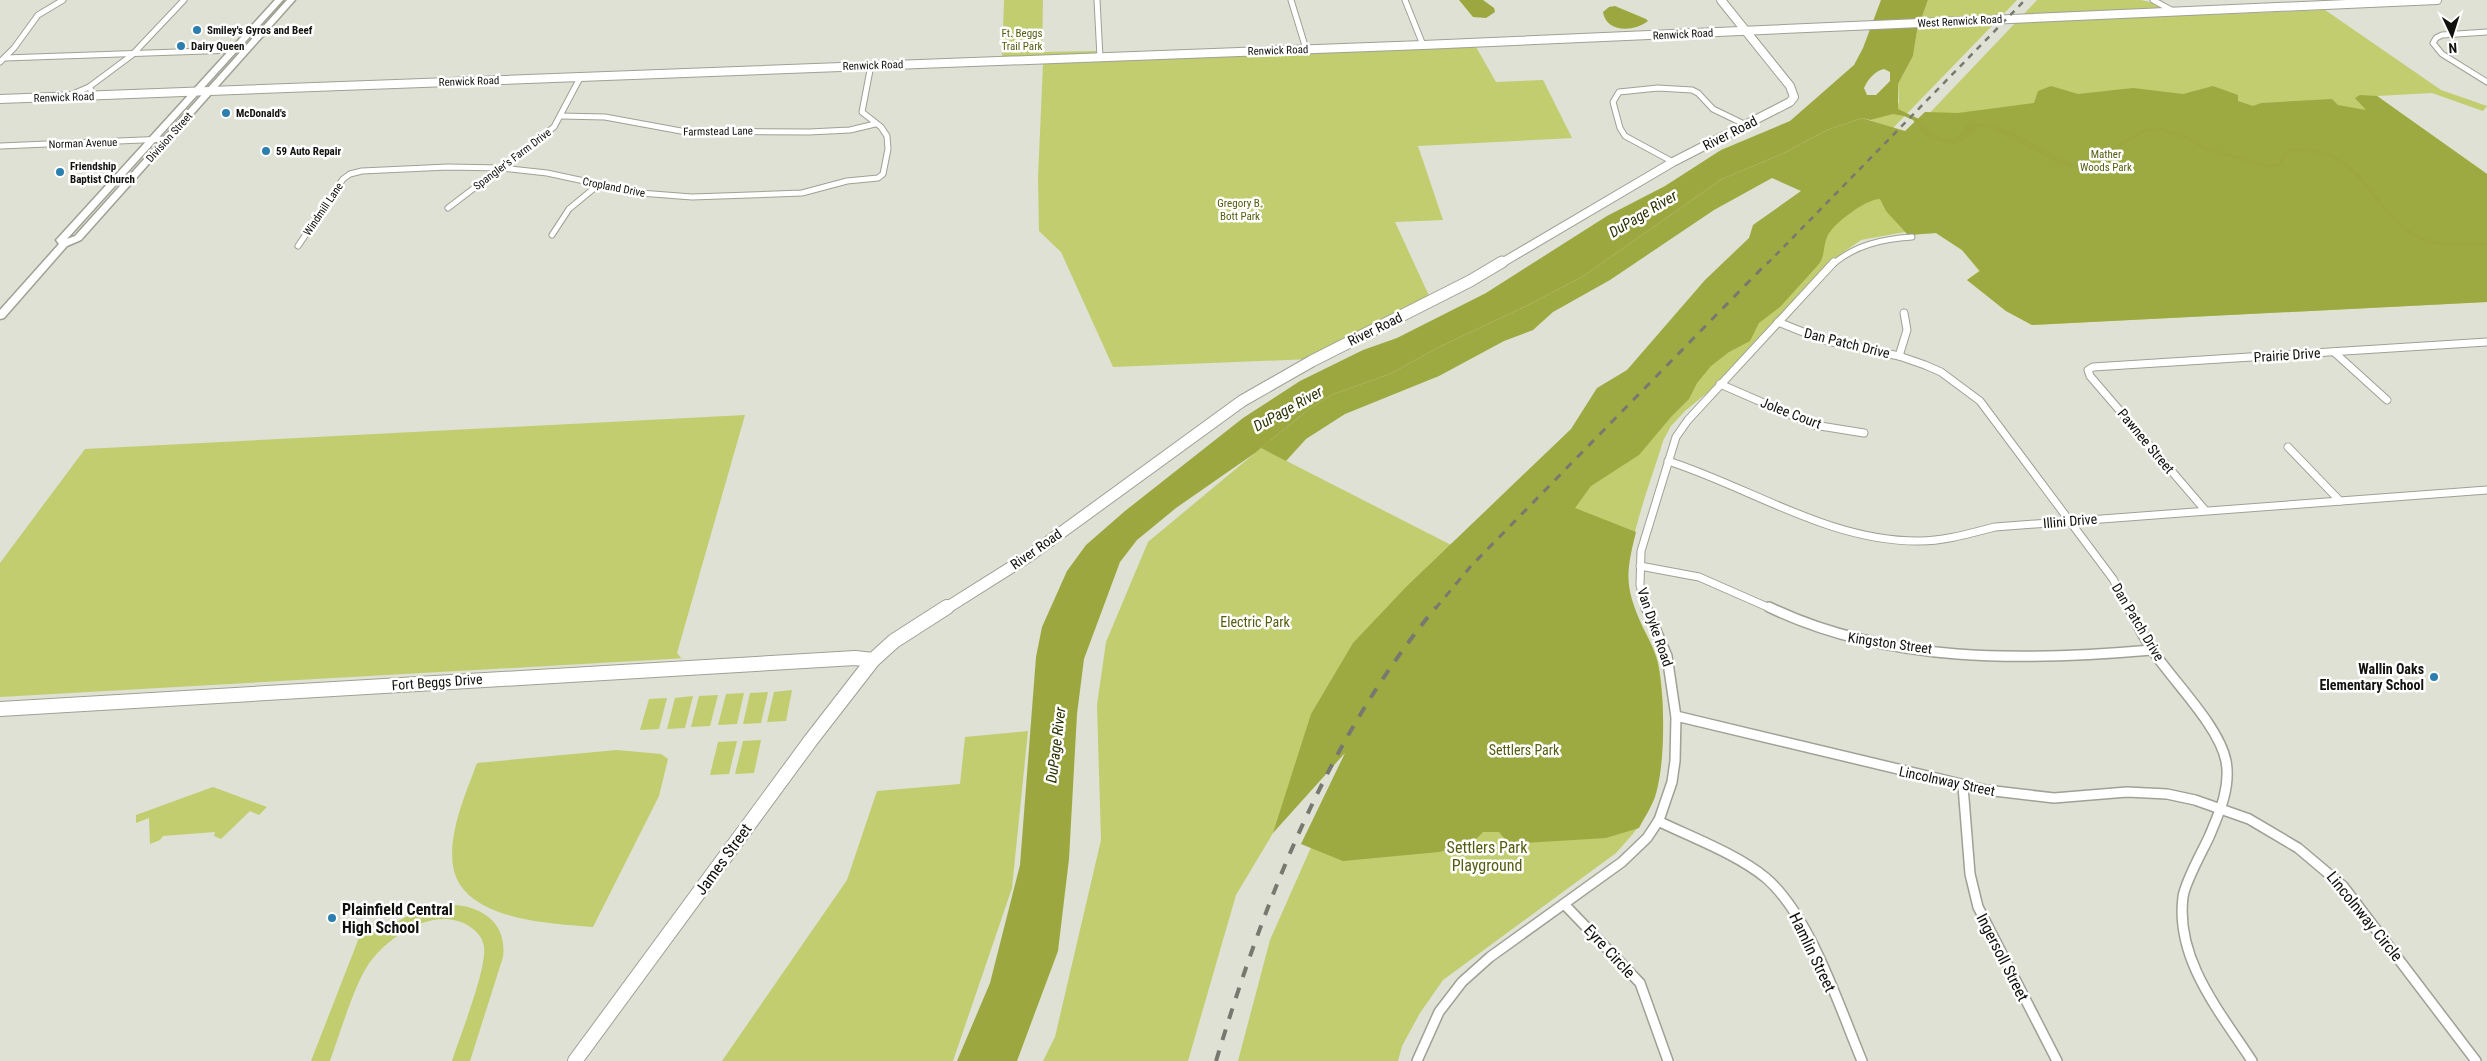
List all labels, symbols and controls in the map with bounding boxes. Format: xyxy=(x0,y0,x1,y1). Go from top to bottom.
north arrow xyxy=(2427,10,2477,60)
street label: West Renwick Road xyxy=(1917,13,2003,30)
marker: Smiley's Gyros and Beef xyxy=(191,24,203,36)
place label: Smiley's Gyros and Beef xyxy=(207,24,313,37)
street label: Renwick Road xyxy=(1652,26,1714,43)
park label: Ft. Beggs Trail Park xyxy=(1002,27,1043,53)
marker: Dairy Queen xyxy=(175,40,187,52)
place label: Dairy Queen xyxy=(191,40,244,53)
text: N xyxy=(2448,40,2458,56)
street label: Renwick Road xyxy=(1247,43,1309,58)
street label: Renwick Road xyxy=(842,58,904,73)
street label: Renwick Road xyxy=(438,74,500,89)
street label: Renwick Road xyxy=(33,90,95,105)
marker: McDonald's xyxy=(220,107,232,119)
place label: McDonald's xyxy=(236,107,286,120)
street label: Division Street xyxy=(144,110,195,165)
street label: River Road xyxy=(1700,113,1760,153)
street label: Farmstead Lane xyxy=(683,124,753,139)
street label: Spangler's Farm Drive xyxy=(471,126,554,193)
street label: Norman Avenue xyxy=(48,136,118,151)
marker: 59 Auto Repair xyxy=(260,145,272,157)
place label: 59 Auto Repair xyxy=(276,145,342,158)
park label: Mather Woods Park xyxy=(2080,148,2132,174)
place label: Friendship Baptist Church xyxy=(70,160,135,186)
marker: Friendship Baptist Church xyxy=(54,166,66,178)
street label: Cropland Drive xyxy=(582,175,646,200)
street label: Windmill Lane xyxy=(301,180,346,238)
water label: DuPage River xyxy=(1606,186,1681,241)
park label: Gregory B. Bott Park xyxy=(1217,197,1263,223)
street label: River Road xyxy=(1345,309,1405,349)
street label: Dan Patch Drive xyxy=(1803,325,1892,361)
street label: Prairie Drive xyxy=(2253,345,2321,365)
water label: DuPage River xyxy=(1250,382,1326,435)
street label: Jolee Court xyxy=(1758,394,1824,432)
street label: Pawnee Street xyxy=(2114,405,2178,477)
street label: Illini Drive xyxy=(2042,511,2098,531)
street label: River Road xyxy=(1007,526,1065,572)
street label: Dan Patch Drive xyxy=(2109,580,2168,664)
street label: Van Dyke Road xyxy=(1634,586,1676,668)
park label: Electric Park xyxy=(1220,614,1290,630)
street label: Kingston Street xyxy=(1847,629,1933,657)
place label: Wallin Oaks Elementary School xyxy=(2319,661,2424,693)
street label: Fort Beggs Drive xyxy=(391,671,483,693)
marker: Wallin Oaks Elementary School xyxy=(2428,671,2440,683)
water label: DuPage River xyxy=(1042,706,1070,784)
park label: Settlers Park xyxy=(1489,742,1560,758)
street label: Lincolnway Street xyxy=(1898,763,1996,799)
street label: James Street xyxy=(691,820,756,899)
park label: Settlers Park Playground xyxy=(1447,838,1528,875)
street label: Lincolnway Circle xyxy=(2323,868,2407,965)
place label: Plainfield Central High School xyxy=(342,900,453,937)
street label: Hamlin Street xyxy=(1785,909,1840,995)
street label: Ingersoll Street xyxy=(1972,910,2033,1004)
marker: Plainfield Central High School xyxy=(326,912,338,924)
street label: Eyre Circle xyxy=(1580,921,1639,982)

